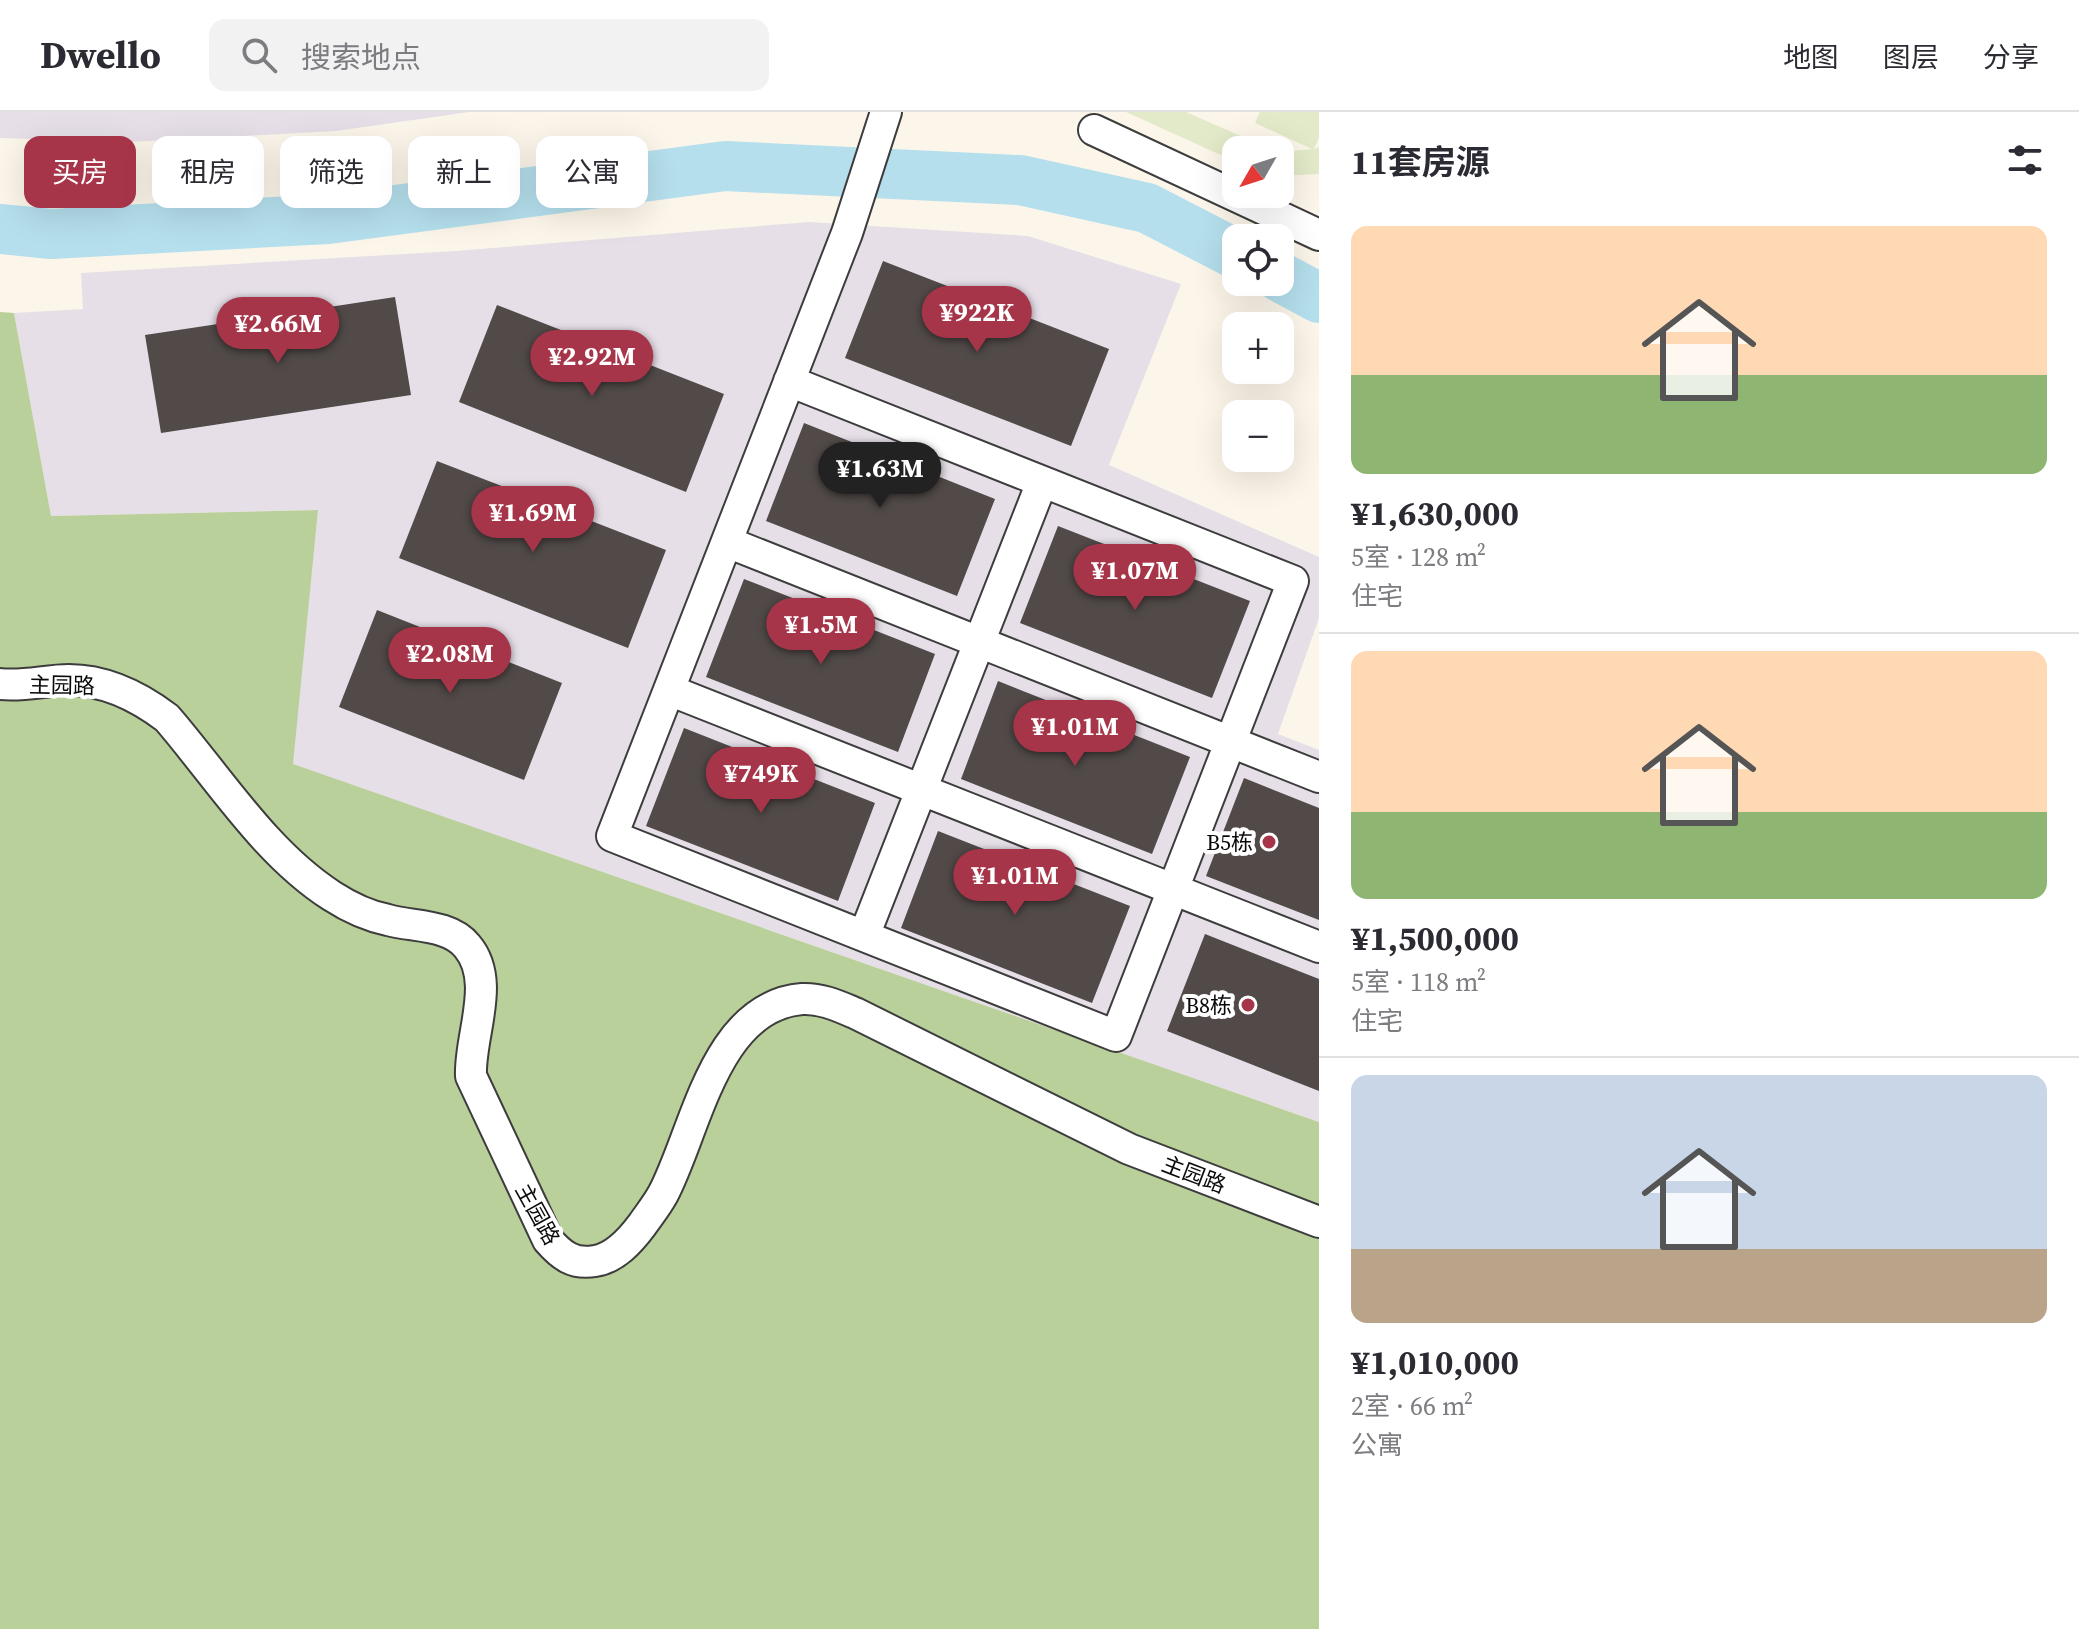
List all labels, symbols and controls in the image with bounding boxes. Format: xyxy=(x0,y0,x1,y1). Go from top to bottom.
search box xyxy=(209,19,769,91)
text: Dwello xyxy=(40,29,161,81)
icon: search xyxy=(237,33,281,77)
text: 搜索地点 xyxy=(301,37,421,78)
text: 地图 xyxy=(1783,38,1839,76)
text: 图层 xyxy=(1883,38,1939,76)
text: 分享 xyxy=(1983,38,2039,76)
chip: 买房 xyxy=(24,136,136,208)
chip: 租房 xyxy=(152,136,264,208)
chip: 筛选 xyxy=(280,136,392,208)
chip: 新上 xyxy=(408,136,520,208)
chip: 公寓 xyxy=(536,136,648,208)
north arrow xyxy=(1222,136,1294,208)
map controls xyxy=(1222,136,1294,472)
icon: filters xyxy=(2003,138,2047,182)
text: 11套房源 xyxy=(1351,139,1490,185)
button: locate xyxy=(1222,224,1294,296)
icon: home xyxy=(1627,278,1771,422)
pin: ¥922K xyxy=(921,286,1033,354)
text: ¥922K xyxy=(940,294,1014,330)
pin: ¥2.66M xyxy=(213,297,343,365)
text: ¥2.66M xyxy=(234,305,322,341)
button: + xyxy=(1222,312,1294,384)
pin: ¥2.92M xyxy=(527,330,657,398)
text: ¥2.92M xyxy=(548,338,636,374)
button: − xyxy=(1222,400,1294,472)
pin: ¥1.63M xyxy=(815,442,945,510)
text: ¥1.63M xyxy=(836,450,924,486)
pin: ¥1.69M xyxy=(468,486,598,554)
text: ¥1,630,000 xyxy=(1351,490,1519,536)
text: ¥1.69M xyxy=(489,494,577,530)
text: 5室 · 128 m² xyxy=(1351,539,1486,575)
pin: ¥1.07M xyxy=(1070,544,1200,612)
text: ¥1.07M xyxy=(1091,552,1179,588)
text: 住宅 xyxy=(1351,578,1403,614)
pin: ¥1.5M xyxy=(765,598,877,666)
text: ¥1.5M xyxy=(784,606,858,642)
pin: ¥2.08M xyxy=(385,627,515,695)
text: ¥2.08M xyxy=(406,635,494,671)
street label: 主园路 xyxy=(29,669,95,701)
pin: ¥1.01M xyxy=(1010,700,1140,768)
icon: home xyxy=(1627,703,1771,847)
text: ¥1.01M xyxy=(1031,708,1119,744)
pin: ¥749K xyxy=(705,747,817,815)
text: ¥749K xyxy=(724,755,798,791)
place label: B5栋 xyxy=(1206,827,1253,857)
marker: B5栋 xyxy=(1260,833,1278,851)
pin: ¥1.01M xyxy=(950,849,1080,917)
text: ¥1.01M xyxy=(971,857,1059,893)
text: ¥1,500,000 xyxy=(1351,915,1519,961)
text: 5室 · 118 m² xyxy=(1351,964,1486,1000)
place label: B8栋 xyxy=(1185,990,1232,1020)
marker: B8栋 xyxy=(1239,996,1257,1014)
text: 住宅 xyxy=(1351,1003,1403,1039)
icon: home xyxy=(1627,1127,1771,1271)
street label: 主园路 xyxy=(1158,1148,1230,1200)
street label: 主园路 xyxy=(509,1178,567,1250)
text: ¥1,010,000 xyxy=(1351,1339,1519,1385)
text: 2室 · 66 m² xyxy=(1351,1388,1473,1424)
text: 公寓 xyxy=(1351,1427,1403,1463)

